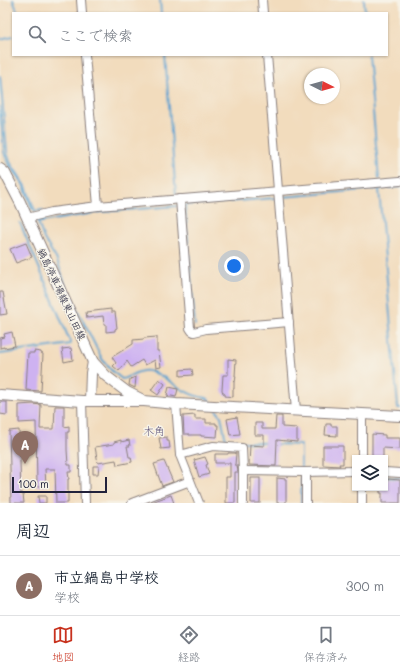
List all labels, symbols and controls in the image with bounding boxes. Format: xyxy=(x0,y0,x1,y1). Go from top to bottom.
search box xyxy=(12,12,388,56)
icon: search xyxy=(26,23,48,45)
text: ここで検索 xyxy=(58,25,133,45)
north arrow xyxy=(304,68,340,104)
street label: 鍋島停車場線東山田線 xyxy=(35,246,89,342)
your location xyxy=(224,256,244,276)
district label: 木角 xyxy=(143,423,165,438)
pin: A xyxy=(12,431,38,464)
map controls xyxy=(352,455,388,491)
button: layers xyxy=(352,455,388,491)
scale bar xyxy=(12,475,107,494)
text: 100 m xyxy=(18,476,49,491)
text: 周辺 xyxy=(16,519,50,541)
text: 市立鍋島中学校 xyxy=(54,567,159,587)
text: A xyxy=(24,577,34,594)
text: 300 m xyxy=(346,577,384,594)
text: 学校 xyxy=(54,588,80,605)
tab: 地図 xyxy=(52,624,74,664)
tab: 経路 xyxy=(178,624,200,664)
tab: 保存済み xyxy=(304,624,348,664)

